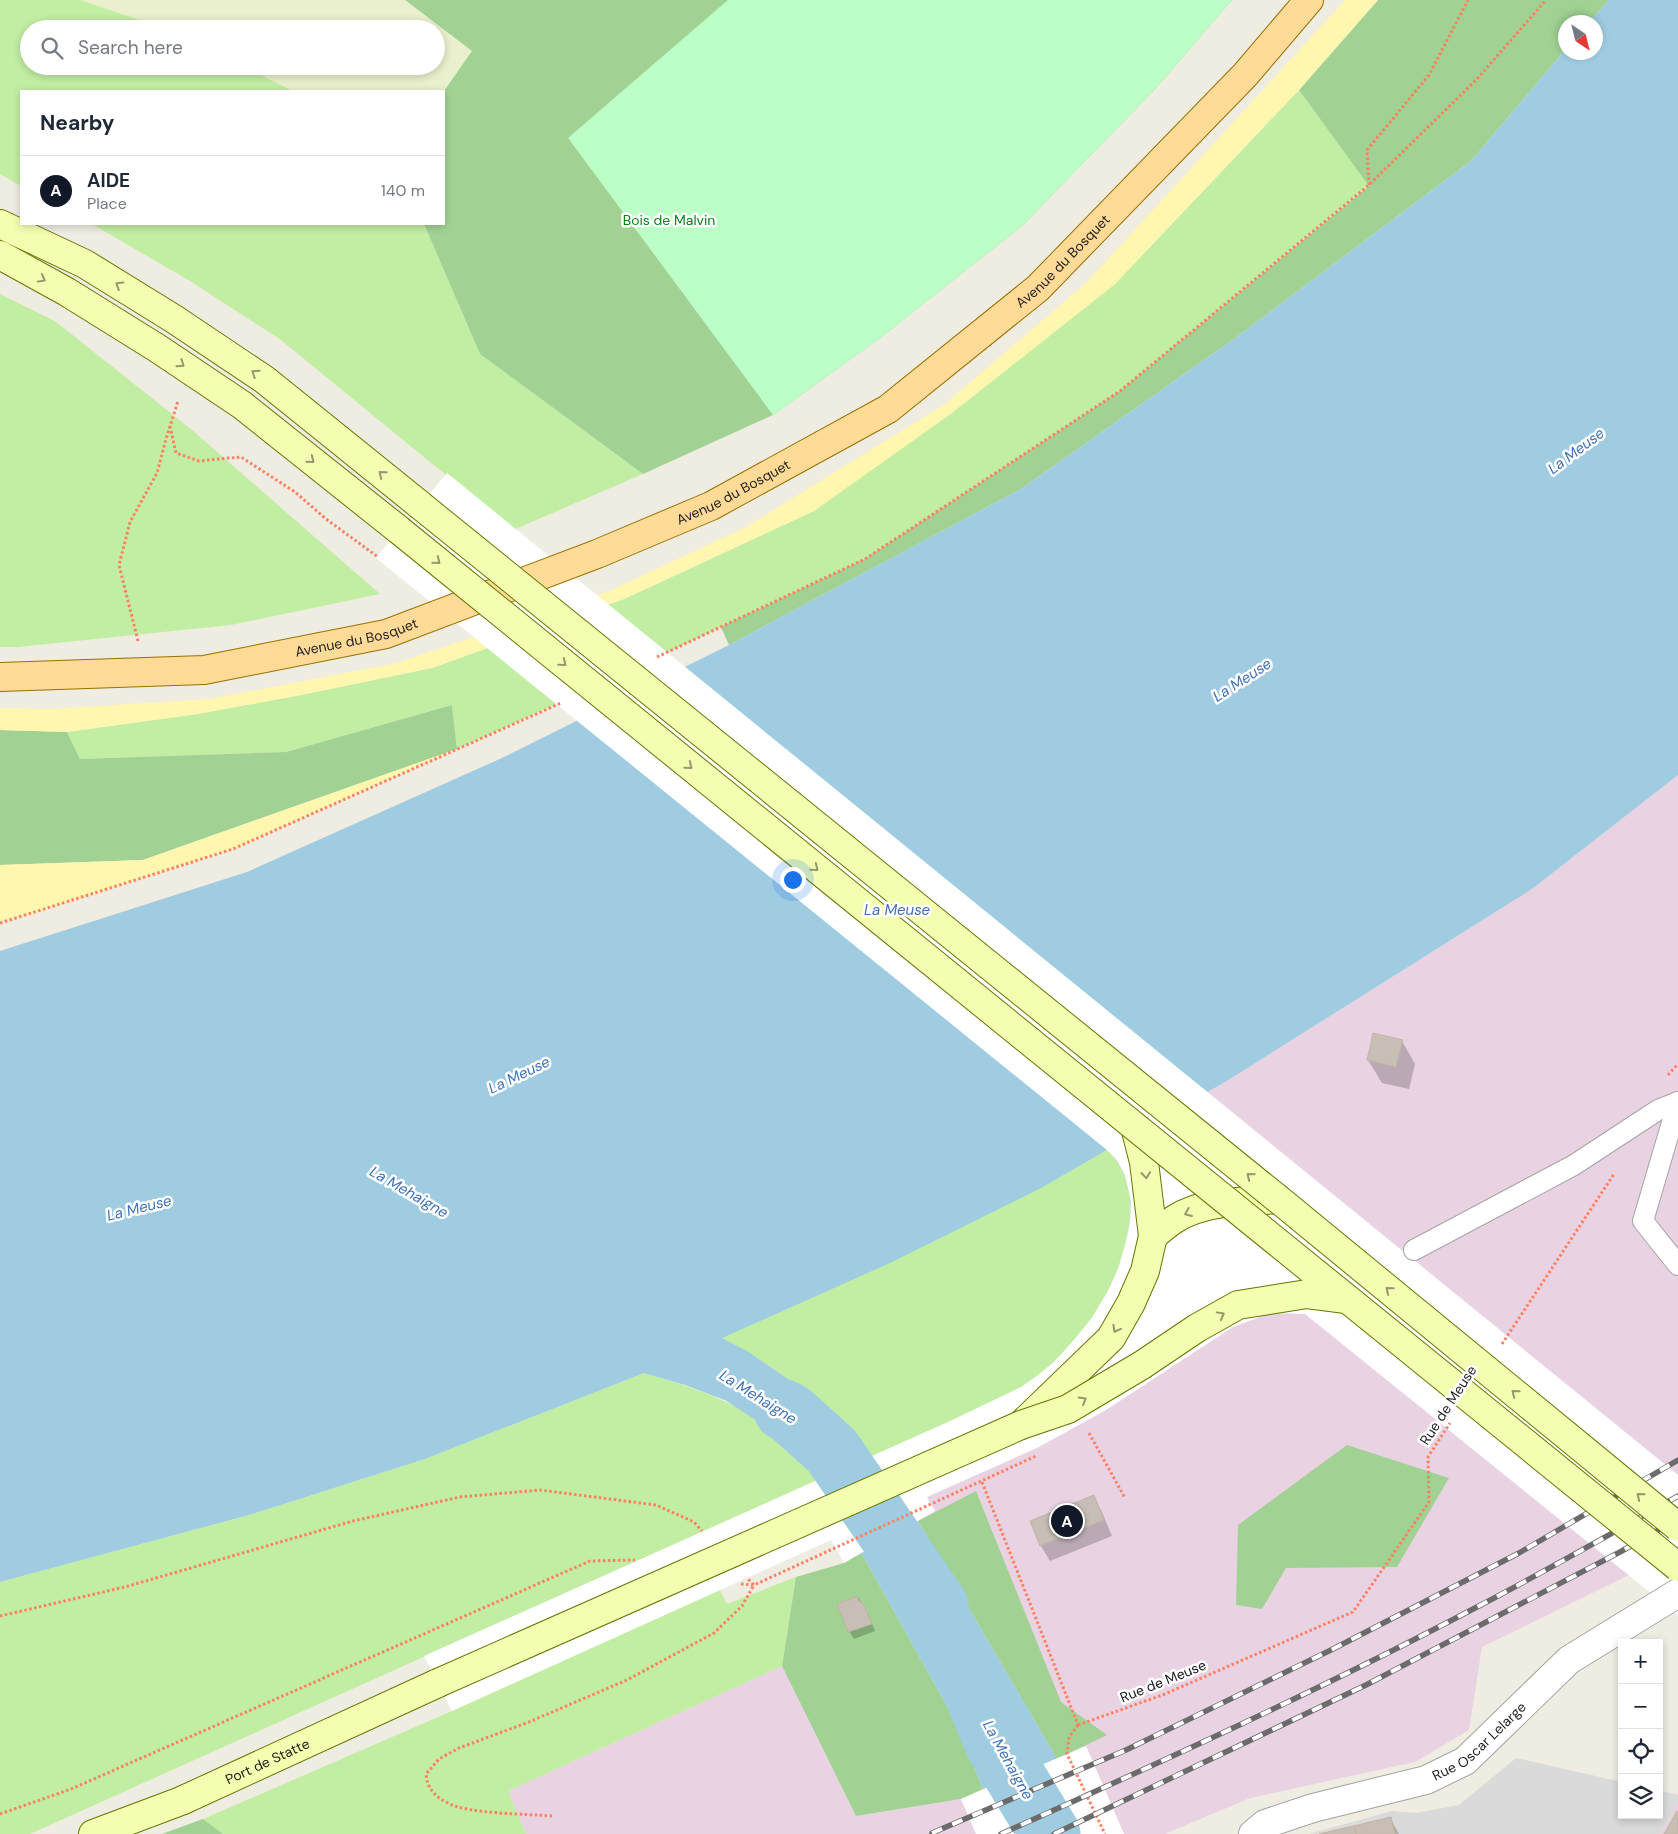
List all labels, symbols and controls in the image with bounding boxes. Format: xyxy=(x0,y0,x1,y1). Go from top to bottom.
north arrow xyxy=(1558,15,1603,60)
search box xyxy=(20,20,445,75)
icon: search xyxy=(38,34,66,62)
text: Search here xyxy=(78,35,183,60)
text: Nearby xyxy=(40,109,114,137)
text: AIDE xyxy=(87,168,130,193)
text: A xyxy=(50,180,62,201)
text: 140 m xyxy=(381,180,425,201)
text: Place xyxy=(87,193,127,214)
park label: Bois de Malvin xyxy=(623,211,715,229)
street label: Avenue du Bosquet xyxy=(1012,211,1114,312)
one-way arrow xyxy=(37,272,46,282)
one-way arrow xyxy=(115,281,124,291)
one-way arrow xyxy=(175,358,185,367)
one-way arrow xyxy=(251,370,261,379)
water label: La Meuse xyxy=(1544,423,1609,479)
one-way arrow xyxy=(305,455,314,463)
street label: Avenue du Bosquet xyxy=(674,455,793,529)
one-way arrow xyxy=(379,471,388,480)
one-way arrow xyxy=(431,555,440,564)
street label: Avenue du Bosquet xyxy=(294,614,420,661)
water label: La Meuse xyxy=(1209,653,1276,706)
one-way arrow xyxy=(557,658,566,666)
one-way arrow xyxy=(683,760,692,768)
one-way arrow xyxy=(809,862,818,871)
your location xyxy=(780,867,806,893)
water label: La Meuse xyxy=(864,900,930,920)
water label: La Meuse xyxy=(485,1051,553,1098)
water label: La Mehaigne xyxy=(366,1161,452,1223)
one-way arrow xyxy=(1140,1171,1151,1179)
one-way arrow xyxy=(1246,1172,1255,1181)
water label: La Meuse xyxy=(105,1190,174,1226)
one-way arrow xyxy=(1184,1207,1193,1218)
one-way arrow xyxy=(1386,1287,1395,1295)
one-way arrow xyxy=(1215,1311,1224,1321)
one-way arrow xyxy=(1112,1324,1122,1333)
street label: Rue de Meuse xyxy=(1416,1362,1480,1448)
water label: La Mehaigne xyxy=(716,1365,801,1429)
one-way arrow xyxy=(1511,1389,1520,1398)
one-way arrow xyxy=(1077,1397,1086,1407)
one-way arrow xyxy=(1637,1492,1646,1501)
pin: A xyxy=(1051,1502,1083,1540)
map controls xyxy=(1618,1639,1663,1819)
button: + xyxy=(1618,1639,1663,1684)
street label: Rue de Meuse xyxy=(1117,1656,1209,1706)
button: − xyxy=(1618,1684,1663,1729)
street label: Rue Oscar Lelarge xyxy=(1429,1698,1530,1785)
water label: La Mehaigne xyxy=(978,1717,1038,1804)
button: locate xyxy=(1618,1729,1663,1774)
street label: Port de Statte xyxy=(222,1734,312,1788)
button: layers xyxy=(1618,1774,1663,1819)

